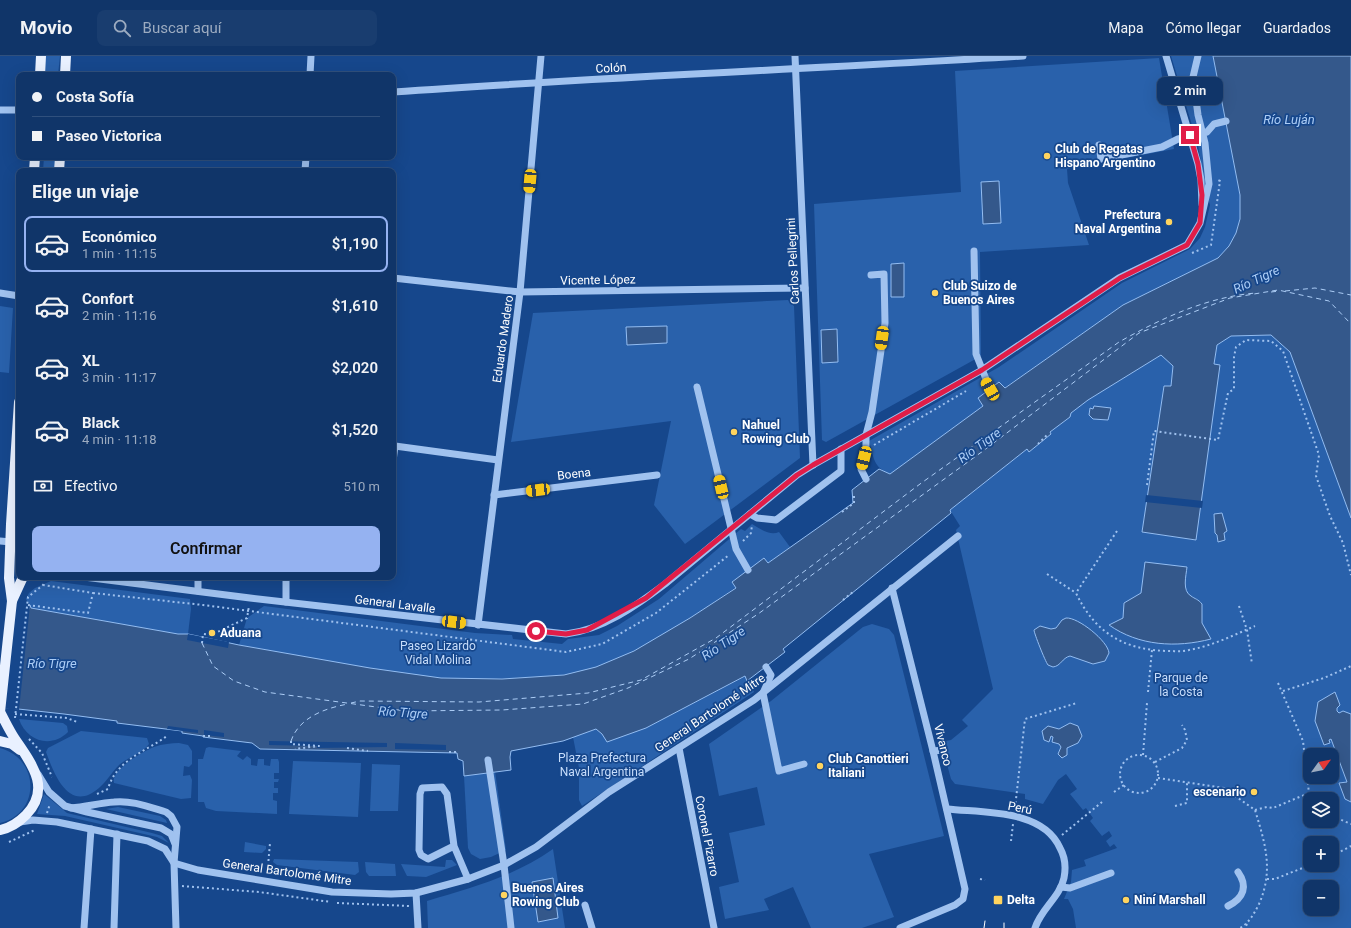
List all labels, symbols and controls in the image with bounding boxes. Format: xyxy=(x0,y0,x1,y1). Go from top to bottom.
search box xyxy=(97,10,377,46)
text: Movio xyxy=(20,16,73,39)
icon: search xyxy=(111,17,133,39)
text: Buscar aquí xyxy=(143,19,221,37)
text: Mapa xyxy=(1108,20,1144,36)
text: Cómo llegar xyxy=(1166,20,1241,36)
text: Guardados xyxy=(1263,20,1331,36)
street label: Colón xyxy=(595,60,627,76)
callout: 2 min xyxy=(1157,77,1223,105)
text: 2 min xyxy=(1174,83,1206,98)
text: Costa Sofía xyxy=(56,88,134,106)
water label: Río Luján xyxy=(1263,112,1315,127)
route end xyxy=(1181,126,1199,144)
text: Paseo Victorica xyxy=(56,127,162,145)
place label: Club de Regatas Hispano Argentino xyxy=(1055,142,1156,170)
marker: Club de Regatas Hispano Argentino xyxy=(1042,151,1052,161)
car xyxy=(523,169,537,193)
text: Elige un viaje xyxy=(32,181,139,202)
place label: Prefectura Naval Argentina xyxy=(1075,208,1162,236)
street label: Carlos Pellegrini xyxy=(784,217,802,305)
marker: Prefectura Naval Argentina xyxy=(1164,217,1174,227)
icon: car xyxy=(34,226,70,262)
text: Económico xyxy=(82,228,157,246)
text: $1,190 xyxy=(332,235,378,253)
text: 1 min · 11:15 xyxy=(82,246,157,261)
water label: Río Tigre xyxy=(1231,262,1282,297)
street label: Vicente López xyxy=(560,272,636,288)
place label: Club Suizo de Buenos Aires xyxy=(943,279,1017,307)
icon: car xyxy=(34,288,70,324)
marker: Club Suizo de Buenos Aires xyxy=(930,288,940,298)
text: Confort xyxy=(82,290,133,308)
street label: Eduardo Madero xyxy=(490,294,516,384)
text: $1,610 xyxy=(332,297,378,315)
text: 2 min · 11:16 xyxy=(82,308,157,323)
car xyxy=(874,325,890,351)
icon: car xyxy=(34,350,70,386)
text: XL xyxy=(82,352,100,370)
text: $2,020 xyxy=(332,359,378,377)
text: 3 min · 11:17 xyxy=(82,370,157,385)
car xyxy=(979,376,1001,402)
icon: car xyxy=(34,412,70,448)
text: Black xyxy=(82,414,119,432)
place label: Nahuel Rowing Club xyxy=(742,418,810,446)
text: $1,520 xyxy=(332,421,378,439)
water label: Río Tigre xyxy=(955,425,1004,466)
marker: Nahuel Rowing Club xyxy=(729,427,739,437)
text: 4 min · 11:18 xyxy=(82,432,157,447)
car xyxy=(855,445,873,471)
street label: Boena xyxy=(556,465,592,483)
car xyxy=(712,474,730,500)
icon: cash xyxy=(32,475,54,497)
text: Efectivo xyxy=(64,477,118,495)
text: 510 m xyxy=(343,479,380,494)
car xyxy=(525,483,551,497)
button: Confirmar xyxy=(32,526,380,572)
street label: General Lavalle xyxy=(354,592,436,616)
car xyxy=(441,615,467,629)
route start xyxy=(527,622,545,640)
water label: Río Tigre xyxy=(699,623,748,663)
place label: Aduana xyxy=(220,626,262,640)
marker: Aduana xyxy=(207,628,217,638)
park label: Paseo Lizardo Vidal Molina xyxy=(400,639,476,667)
water label: Río Tigre xyxy=(27,656,77,671)
street label: General Bartolomé Mitre xyxy=(652,671,768,755)
park label: Parque de la Costa xyxy=(1154,671,1208,699)
water label: Río Tigre xyxy=(378,703,429,722)
street label: Vivanco xyxy=(931,723,955,767)
north arrow xyxy=(1303,748,1339,784)
map controls xyxy=(1303,748,1339,916)
park label: Plaza Prefectura Naval Argentina xyxy=(558,751,646,779)
place label: Club Canottieri Italiani xyxy=(828,752,909,780)
marker: Club Canottieri Italiani xyxy=(815,761,825,771)
place label: escenario xyxy=(1193,785,1246,799)
marker: escenario xyxy=(1249,787,1259,797)
button: layers xyxy=(1303,792,1339,828)
street label: Coronel Pizarro xyxy=(692,794,722,878)
street label: Perú xyxy=(1007,799,1033,817)
button: + xyxy=(1303,836,1339,872)
street label: General Bartolomé Mitre xyxy=(222,856,352,888)
button: − xyxy=(1303,880,1339,916)
place label: Buenos Aires Rowing Club xyxy=(512,881,584,909)
marker: Buenos Aires Rowing Club xyxy=(499,890,509,900)
place label: Delta xyxy=(1007,893,1036,907)
place label: Niní Marshall xyxy=(1134,893,1206,907)
marker: Delta xyxy=(992,894,1004,906)
marker: Niní Marshall xyxy=(1121,895,1131,905)

